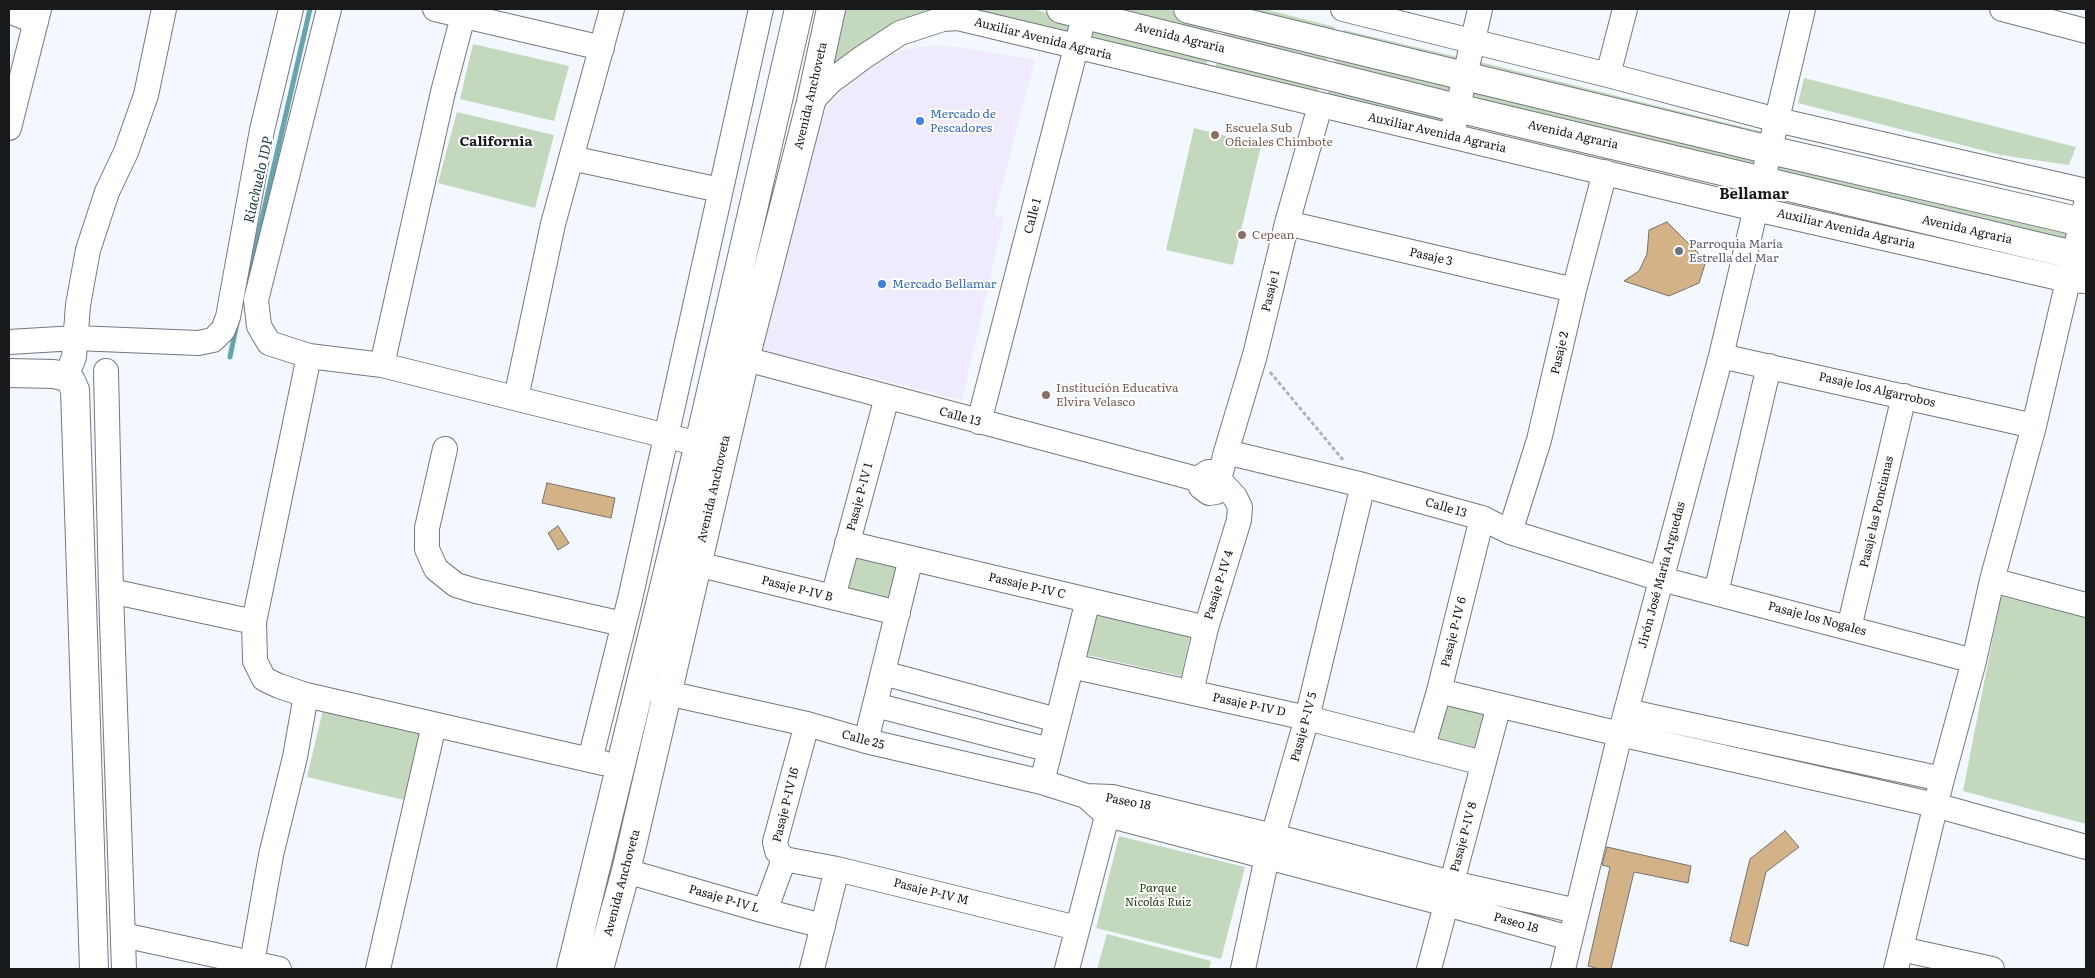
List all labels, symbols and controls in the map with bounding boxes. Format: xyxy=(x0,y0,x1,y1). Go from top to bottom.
street label: Auxiliar Avenida Agraria xyxy=(973,15,1113,63)
street label: Avenida Agraria xyxy=(1133,20,1227,56)
street label: Avenida Anchoveta xyxy=(792,41,830,151)
place label: Mercado de Pescadores xyxy=(930,107,996,135)
street label: Auxiliar Avenida Agraria xyxy=(1366,110,1508,156)
marker: Mercado de Pescadores xyxy=(914,115,926,127)
street label: Avenida Agraria xyxy=(1526,118,1620,152)
place label: Escuela Sub Oficiales Chimbote xyxy=(1225,121,1333,149)
marker: Escuela Sub Oficiales Chimbote xyxy=(1209,129,1221,141)
district label: California xyxy=(459,134,533,150)
water label: Riachuelo IDP xyxy=(241,135,277,225)
district label: Bellamar xyxy=(1719,186,1789,204)
street label: Calle 1 xyxy=(1021,197,1045,235)
street label: Auxiliar Avenida Agraria xyxy=(1775,206,1917,252)
street label: Avenida Agraria xyxy=(1920,213,2014,247)
place label: Cepean xyxy=(1252,228,1294,242)
marker: Cepean xyxy=(1236,229,1248,241)
place label: Parroquia María Estrella del Mar xyxy=(1689,237,1783,265)
street label: Pasaje 3 xyxy=(1408,245,1454,269)
marker: Parroquia María Estrella del Mar xyxy=(1673,245,1685,257)
street label: Pasaje 1 xyxy=(1259,269,1283,313)
place label: Mercado Bellamar xyxy=(892,277,997,291)
marker: Mercado Bellamar xyxy=(876,278,888,290)
street label: Pasaje 2 xyxy=(1548,330,1572,376)
street label: Pasaje los Algarrobos xyxy=(1817,370,1937,410)
place label: Institución Educativa Elvira Velasco xyxy=(1056,381,1178,409)
marker: Institución Educativa Elvira Velasco xyxy=(1040,389,1052,401)
street label: Calle 13 xyxy=(938,405,982,429)
street label: Avenida Anchoveta xyxy=(695,434,733,544)
street label: Pasaje las Poncianas xyxy=(1857,455,1897,569)
street label: Pasaje P-IV 1 xyxy=(844,461,876,533)
street label: Calle 13 xyxy=(1424,495,1468,521)
street label: Jirón José María Arguedas xyxy=(1635,500,1689,650)
street label: Pasaje P-IV 4 xyxy=(1202,549,1236,621)
street label: Passaje P-IV C xyxy=(987,570,1067,602)
street label: Pasaje P-IV B xyxy=(760,573,834,605)
street label: Pasaje P-IV 6 xyxy=(1438,595,1470,669)
street label: Pasaje los Nogales xyxy=(1766,599,1868,639)
street label: Pasaje P-IV D xyxy=(1211,690,1287,720)
street label: Pasaje P-IV 5 xyxy=(1288,691,1320,763)
street label: Calle 25 xyxy=(840,727,886,753)
street label: Pasaje P-IV 16 xyxy=(770,766,802,844)
street label: Paseo 18 xyxy=(1104,791,1152,813)
street label: Pasaje P-IV 8 xyxy=(1448,800,1480,874)
street label: Avenida Anchoveta xyxy=(601,828,643,938)
street label: Pasaje P-IV M xyxy=(892,876,970,908)
park label: Parque Nicolás Ruiz xyxy=(1125,881,1191,909)
street label: Pasaje P-IV L xyxy=(687,882,761,916)
street label: Paseo 18 xyxy=(1492,910,1540,936)

